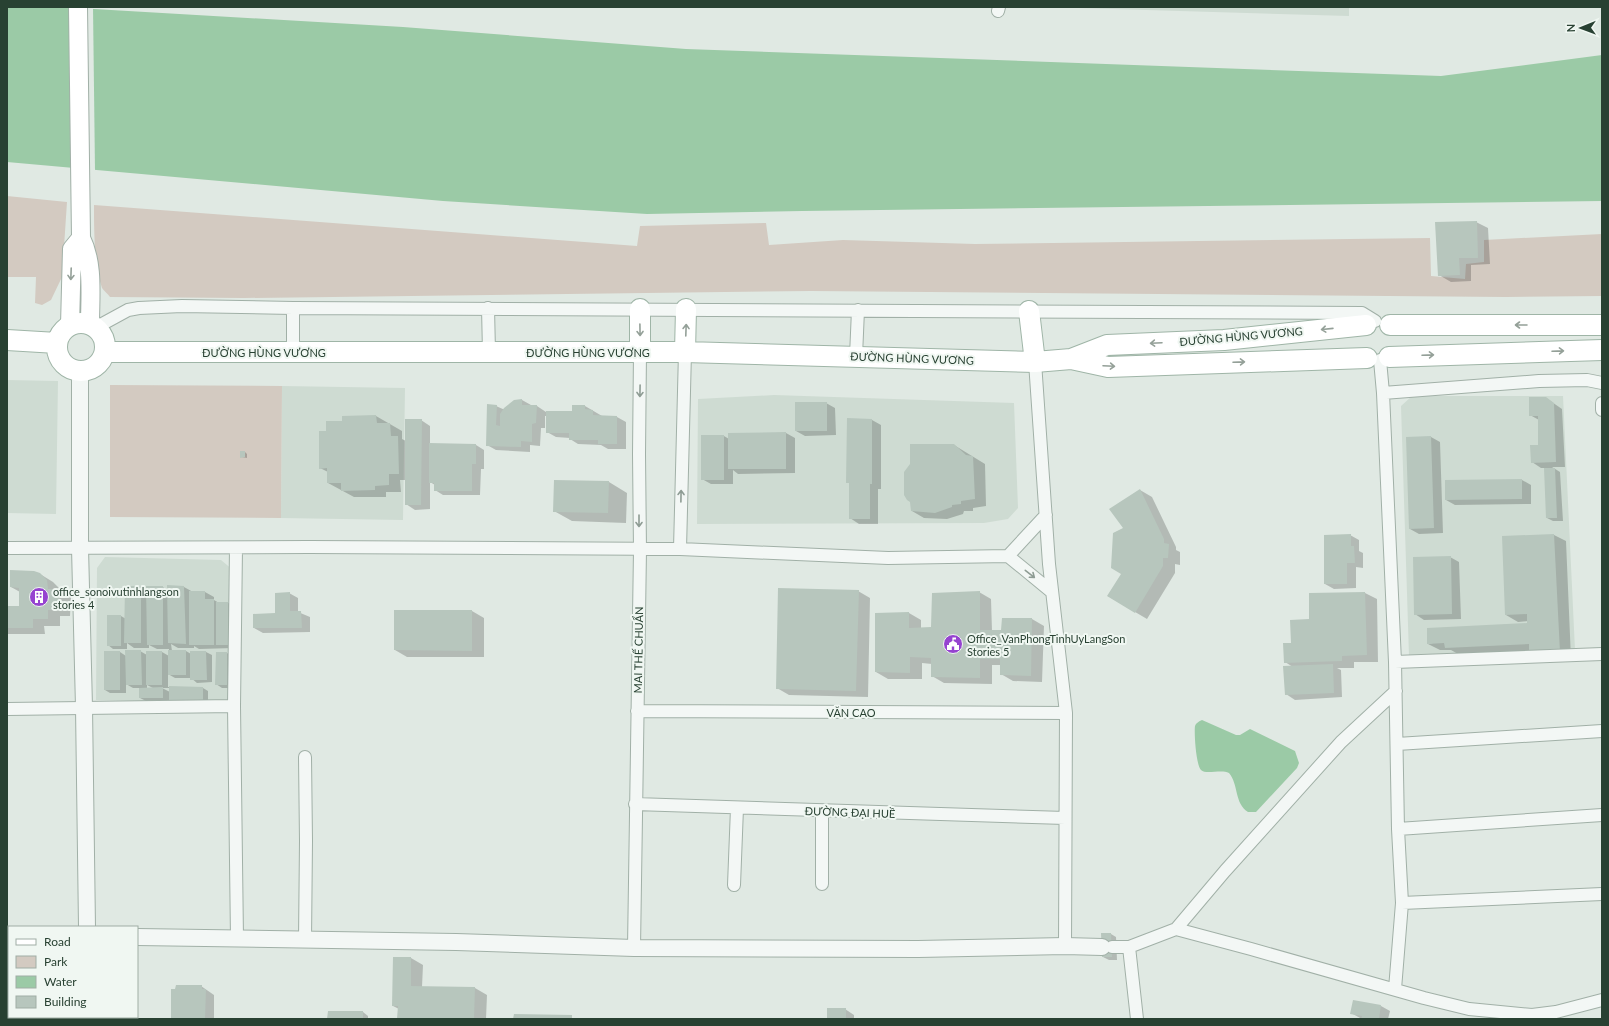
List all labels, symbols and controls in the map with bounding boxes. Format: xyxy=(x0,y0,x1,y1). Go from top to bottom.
north arrow xyxy=(1561,8,1601,48)
text: N xyxy=(1564,24,1577,33)
one-way arrow xyxy=(68,267,75,280)
one-way arrow xyxy=(1515,321,1528,329)
one-way arrow xyxy=(636,323,644,336)
one-way arrow xyxy=(682,324,689,337)
street label: ĐƯỜNG HÙNG VƯƠNG xyxy=(1179,324,1303,348)
one-way arrow xyxy=(1321,325,1334,333)
one-way arrow xyxy=(1150,339,1163,347)
street label: ĐƯỜNG HÙNG VƯƠNG xyxy=(202,346,326,359)
street label: ĐƯỜNG HÙNG VƯƠNG xyxy=(526,346,650,359)
one-way arrow xyxy=(1551,347,1564,355)
street label: ĐƯỜNG HÙNG VƯƠNG xyxy=(850,349,974,367)
one-way arrow xyxy=(1421,352,1434,359)
one-way arrow xyxy=(1232,358,1245,366)
one-way arrow xyxy=(1102,362,1115,370)
one-way arrow xyxy=(636,384,644,397)
one-way arrow xyxy=(677,490,685,503)
one-way arrow xyxy=(635,514,643,527)
one-way arrow xyxy=(1025,570,1036,578)
place label: office_sonoivutinhlangson stories 4 xyxy=(53,585,179,611)
building icon: office_sonoivutinhlangson stories 4 xyxy=(28,586,50,608)
street label: MAI THẾ CHUẨN xyxy=(630,606,645,694)
place label: Office_VanPhongTinhUyLangSon Stories 5 xyxy=(967,632,1125,658)
public building icon: Office_VanPhongTinhUyLangSon Stories 5 xyxy=(942,633,964,655)
street label: VĂN CAO xyxy=(827,706,876,719)
street label: ĐƯỜNG ĐẠI HUỀ xyxy=(805,803,896,820)
legend xyxy=(8,926,138,1018)
text: Road xyxy=(44,934,71,949)
text: Park xyxy=(44,954,68,969)
text: Water xyxy=(44,974,77,989)
text: Building xyxy=(44,994,87,1009)

